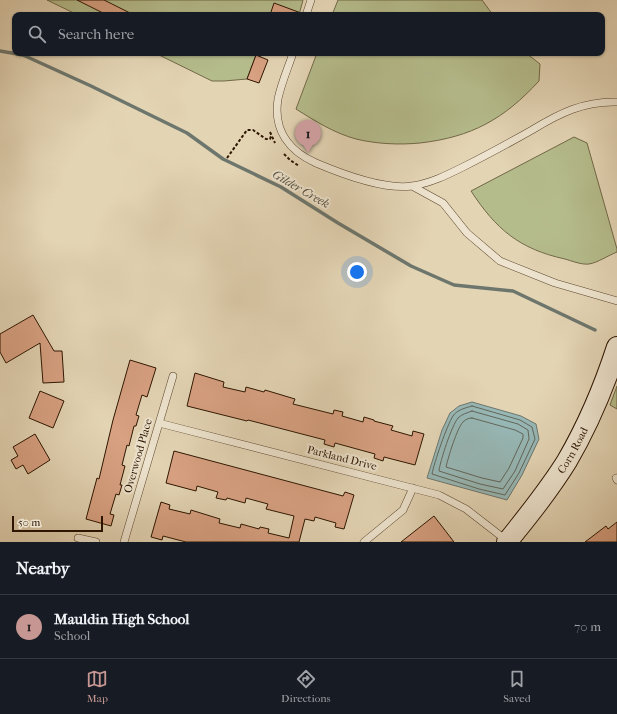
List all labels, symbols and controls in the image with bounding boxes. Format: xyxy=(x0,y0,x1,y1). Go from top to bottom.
search box xyxy=(12,12,605,56)
icon: search xyxy=(26,23,48,45)
text: Search here xyxy=(58,25,134,43)
pin: 1 xyxy=(295,120,321,153)
water label: Gilder Creek xyxy=(270,167,332,211)
your location xyxy=(347,262,367,282)
street label: Overwood Place xyxy=(121,417,155,495)
street label: Corn Road xyxy=(554,424,591,476)
street label: Parkland Drive xyxy=(306,443,379,473)
scale bar xyxy=(12,514,103,533)
text: 50 m xyxy=(18,516,40,529)
text: Nearby xyxy=(16,558,70,578)
text: Mauldin High School xyxy=(54,610,189,628)
text: 1 xyxy=(27,619,31,634)
text: 70 m xyxy=(574,619,601,634)
text: School xyxy=(54,628,90,643)
tab: Map xyxy=(86,668,108,705)
tab: Directions xyxy=(281,668,331,705)
tab: Saved xyxy=(503,668,531,705)

